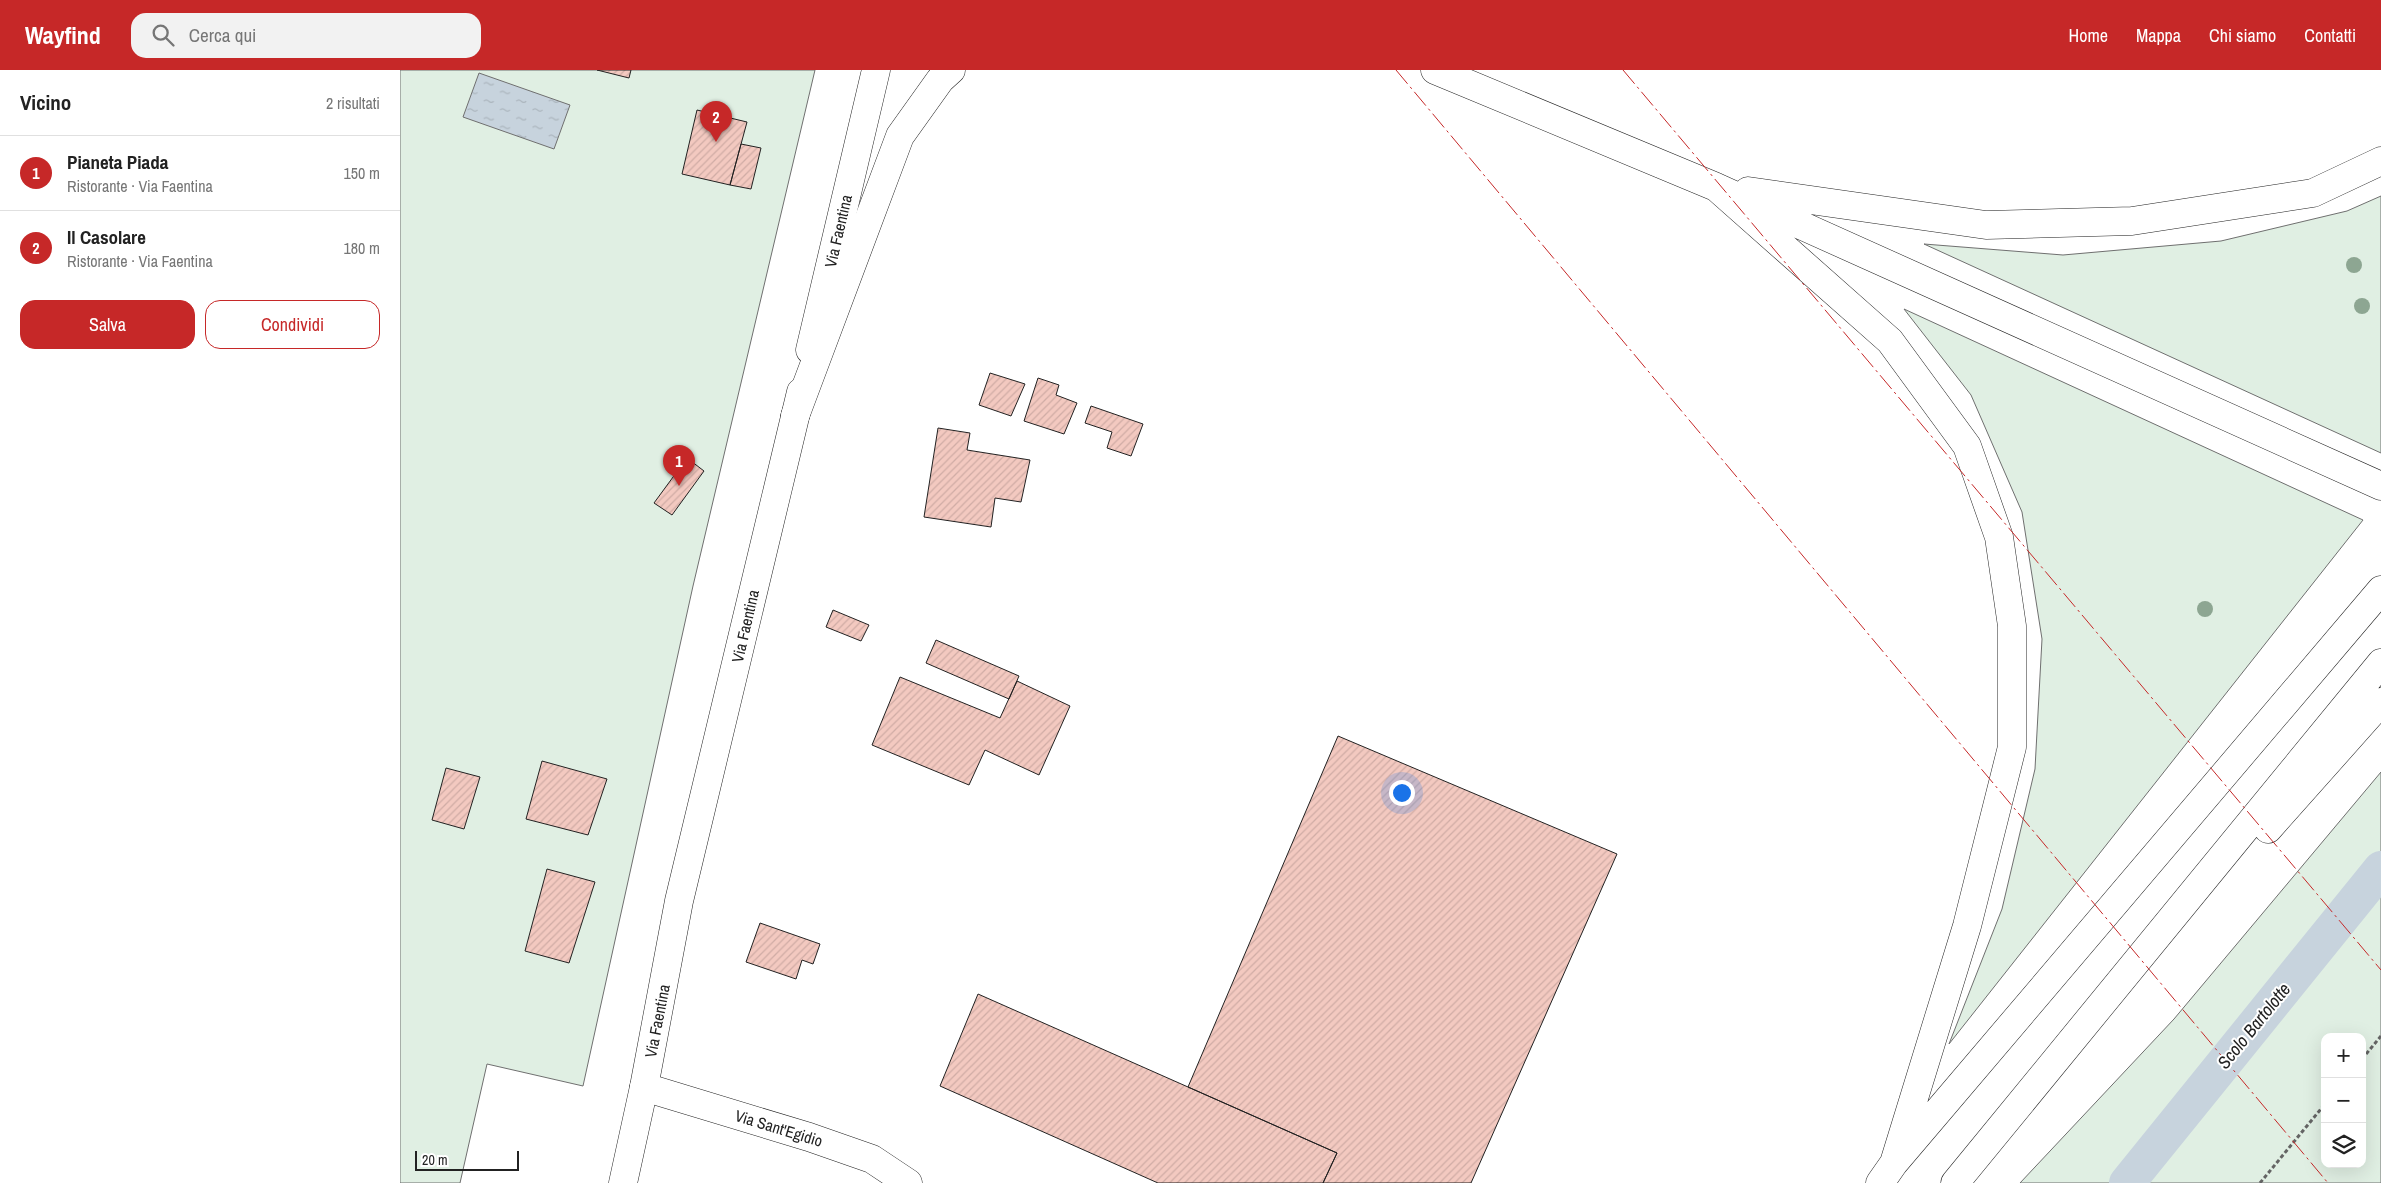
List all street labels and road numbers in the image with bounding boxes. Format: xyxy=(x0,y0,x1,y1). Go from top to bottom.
street label: Via Faentina xyxy=(819,192,857,270)
street label: Via Faentina xyxy=(726,587,764,665)
street label: Via Faentina xyxy=(639,982,675,1060)
street label: Via Sant'Egidio xyxy=(732,1104,826,1152)

